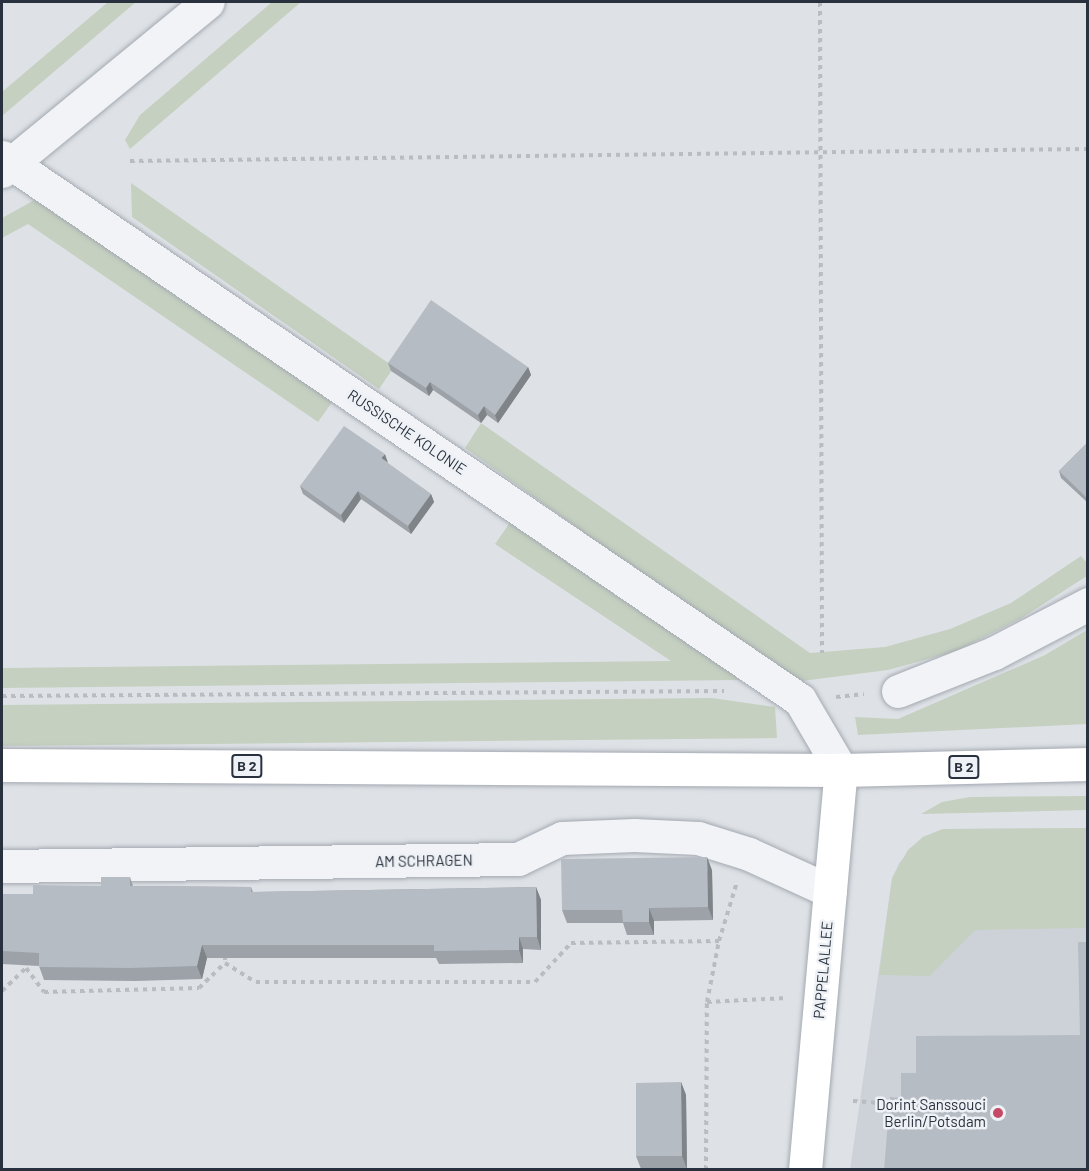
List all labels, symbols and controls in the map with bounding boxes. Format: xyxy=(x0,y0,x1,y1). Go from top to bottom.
street label: RUSSISCHE KOLONIE xyxy=(344,386,470,478)
road number: B 2 xyxy=(230,755,264,777)
road number: B 2 xyxy=(948,756,980,778)
street label: AM SCHRAGEN xyxy=(375,851,473,871)
street label: PAPPELALLEE xyxy=(810,920,836,1020)
place label: Dorint Sanssouci Berlin/Potsdam xyxy=(876,1095,986,1130)
marker: Dorint Sanssouci Berlin/Potsdam xyxy=(991,1106,1005,1120)

